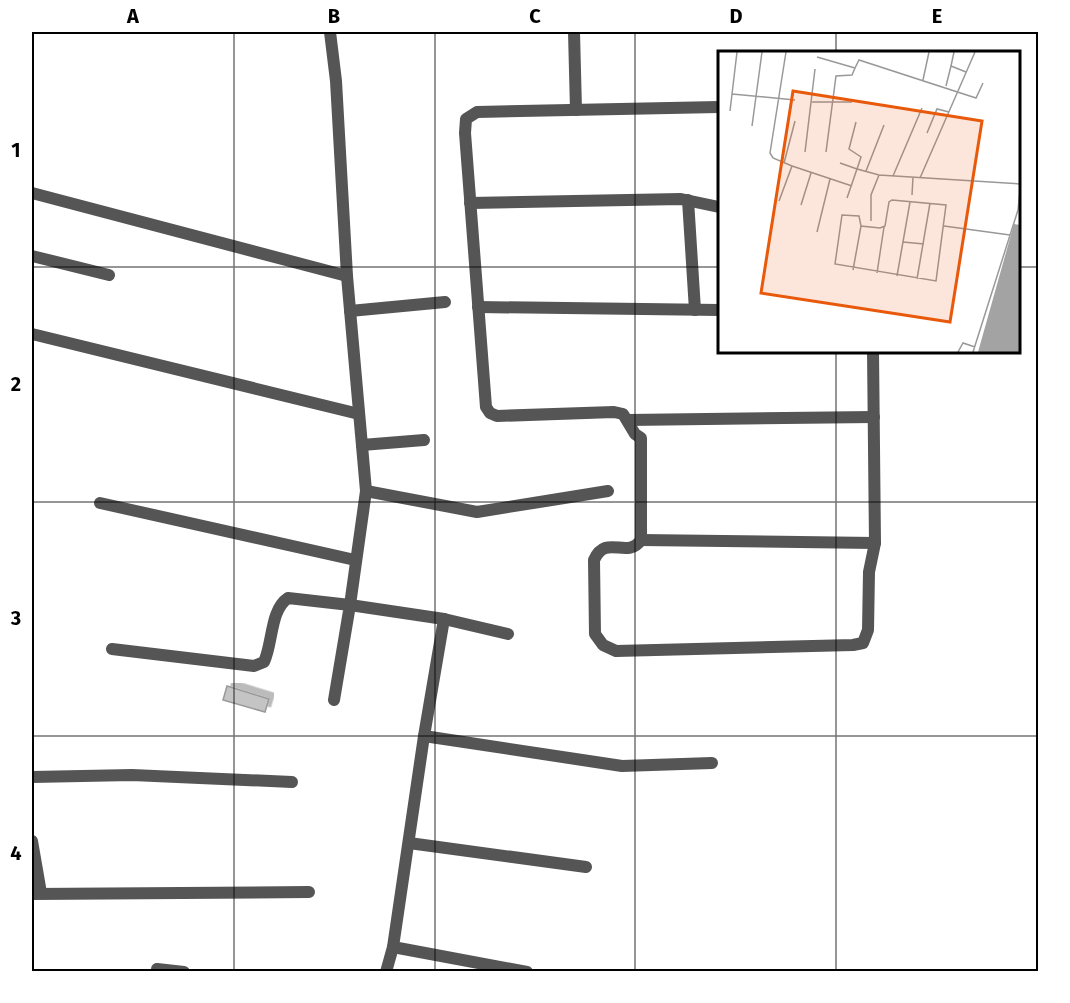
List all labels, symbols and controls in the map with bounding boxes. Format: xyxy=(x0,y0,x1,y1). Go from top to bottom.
text: A xyxy=(126,4,140,28)
text: B xyxy=(328,4,340,28)
text: C xyxy=(529,4,541,28)
text: D xyxy=(729,4,743,28)
text: E xyxy=(932,4,942,28)
inset map xyxy=(718,51,1019,352)
text: 1 xyxy=(11,138,21,162)
text: 2 xyxy=(11,372,21,396)
text: 3 xyxy=(10,606,21,630)
text: 4 xyxy=(10,841,22,865)

